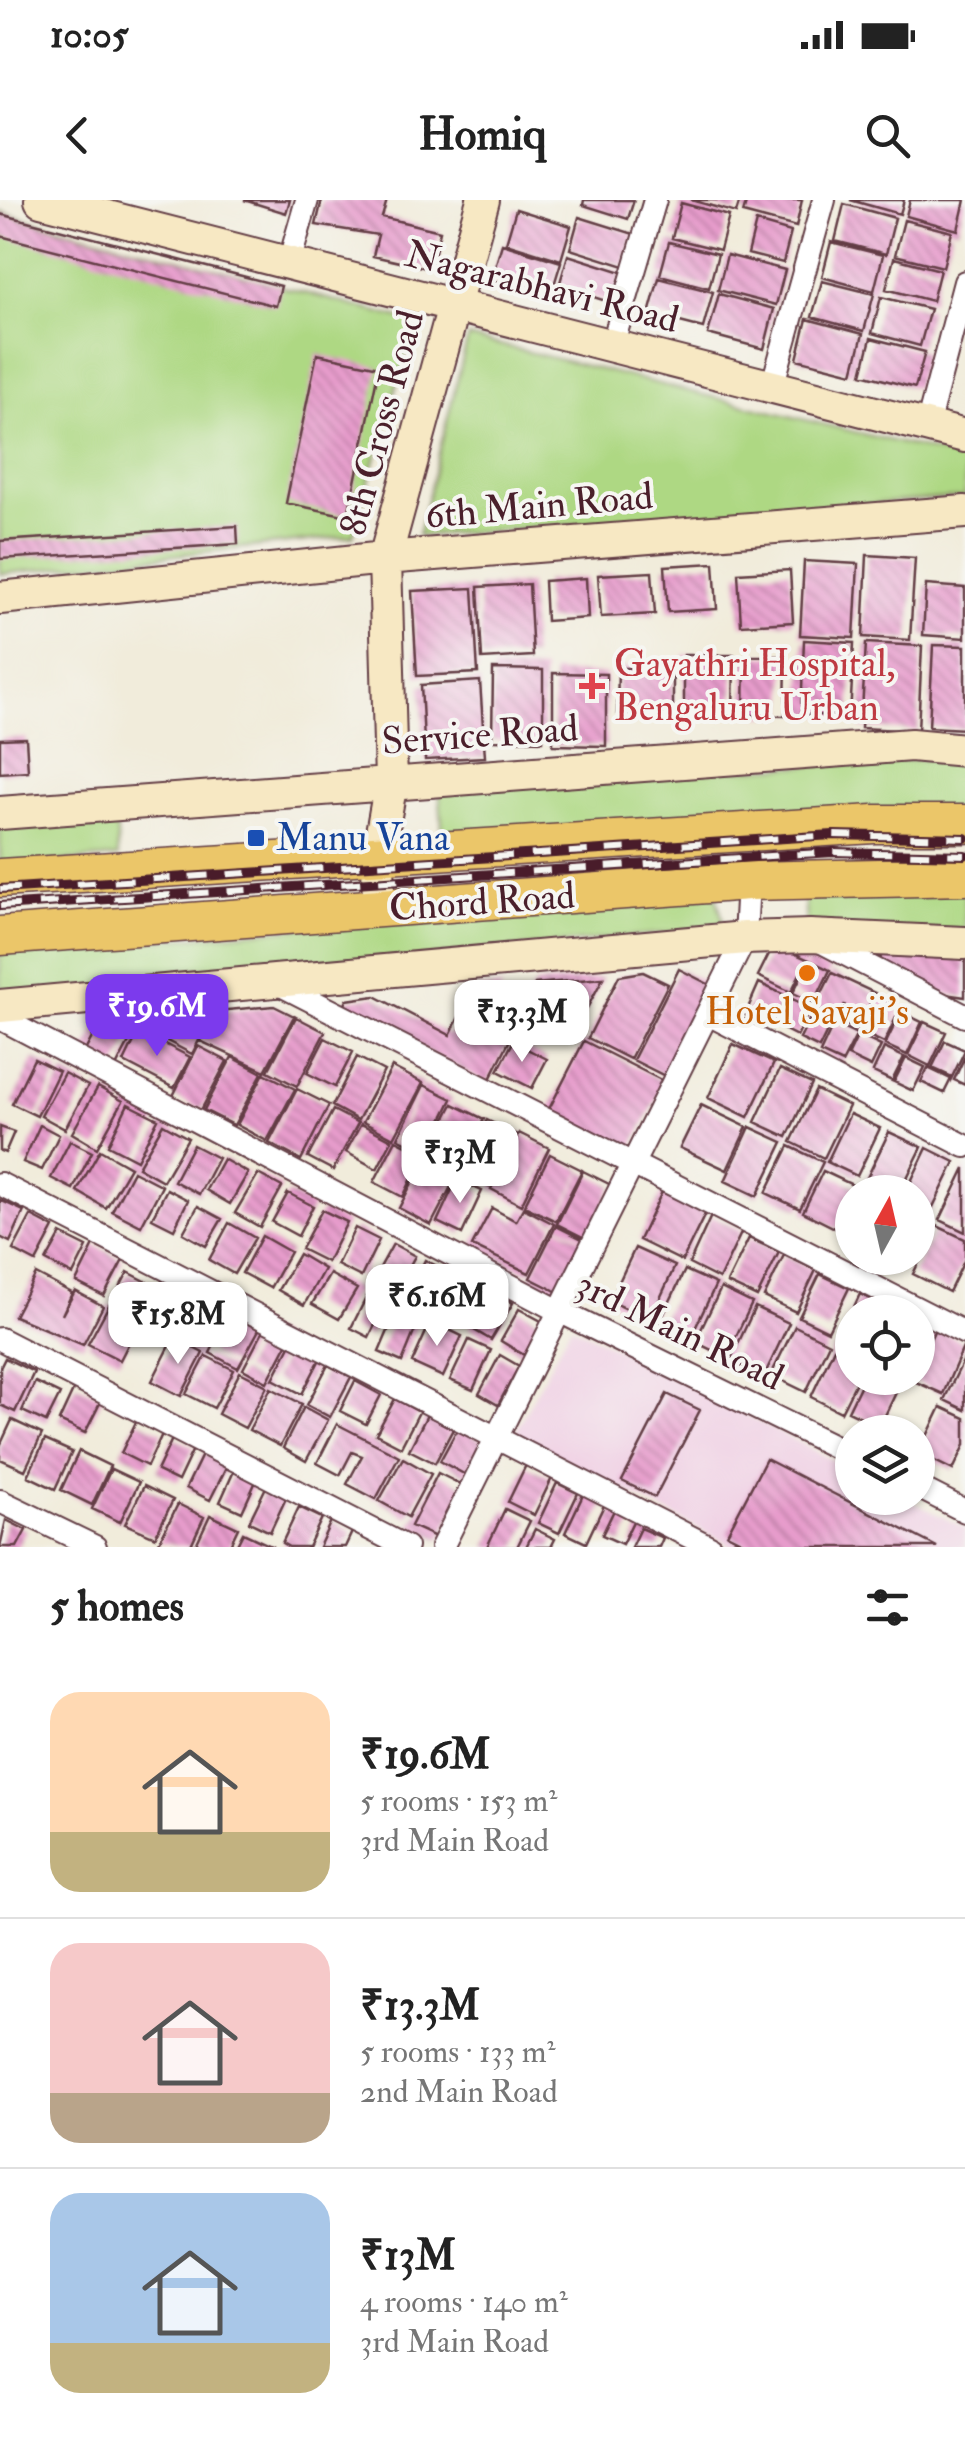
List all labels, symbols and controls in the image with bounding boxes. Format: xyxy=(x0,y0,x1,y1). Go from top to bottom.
text: 10:05 xyxy=(50,11,128,59)
text: Homiq xyxy=(418,107,547,163)
icon: back xyxy=(50,108,105,163)
icon: search xyxy=(860,108,915,163)
street label: Nagarabhavi Road xyxy=(400,230,684,344)
street label: 8th Cross Road xyxy=(329,305,435,541)
street label: 6th Main Road xyxy=(423,472,655,540)
place label: Gayathri Hospital, Bengaluru Urban xyxy=(614,640,895,732)
marker: Gayathri Hospital, Bengaluru Urban xyxy=(579,673,605,699)
street label: Service Road xyxy=(380,704,580,766)
place label: Manu Vana xyxy=(276,814,450,862)
marker: Manu Vana xyxy=(245,827,267,849)
street label: Chord Road xyxy=(387,872,577,932)
marker: Hotel Savaji's xyxy=(796,962,818,984)
pin: ₹19.6M xyxy=(76,974,238,1059)
pin: ₹13.3M xyxy=(441,980,603,1065)
text: ₹19.6M xyxy=(107,986,207,1026)
place label: Hotel Savaji's xyxy=(705,988,909,1036)
text: ₹13.3M xyxy=(476,992,568,1032)
pin: ₹13M xyxy=(401,1121,519,1206)
text: ₹13M xyxy=(424,1133,496,1173)
north arrow xyxy=(835,1175,935,1275)
map controls xyxy=(835,1175,935,1515)
street label: 3rd Main Road xyxy=(569,1260,792,1402)
pin: ₹6.16M xyxy=(356,1264,518,1349)
text: ₹6.16M xyxy=(387,1276,487,1316)
pin: ₹15.8M xyxy=(97,1282,259,1367)
text: ₹15.8M xyxy=(130,1294,226,1334)
button: locate xyxy=(835,1295,935,1395)
button: layers xyxy=(835,1415,935,1515)
icon: filters xyxy=(860,1580,915,1635)
text: 5 homes xyxy=(50,1581,184,1633)
text: ₹19.6M xyxy=(360,1729,490,1781)
icon: home xyxy=(130,1732,250,1852)
text: 5 rooms · 153 m² xyxy=(360,1781,557,1821)
text: 3rd Main Road xyxy=(360,1821,549,1861)
text: ₹13.3M xyxy=(360,1980,480,2032)
icon: home xyxy=(130,1983,250,2103)
text: 5 rooms · 133 m² xyxy=(360,2032,556,2072)
text: 2nd Main Road xyxy=(360,2072,558,2112)
text: ₹13M xyxy=(360,2230,456,2282)
icon: home xyxy=(130,2233,250,2353)
text: 4 rooms · 140 m² xyxy=(360,2282,568,2322)
text: 3rd Main Road xyxy=(360,2322,549,2362)

